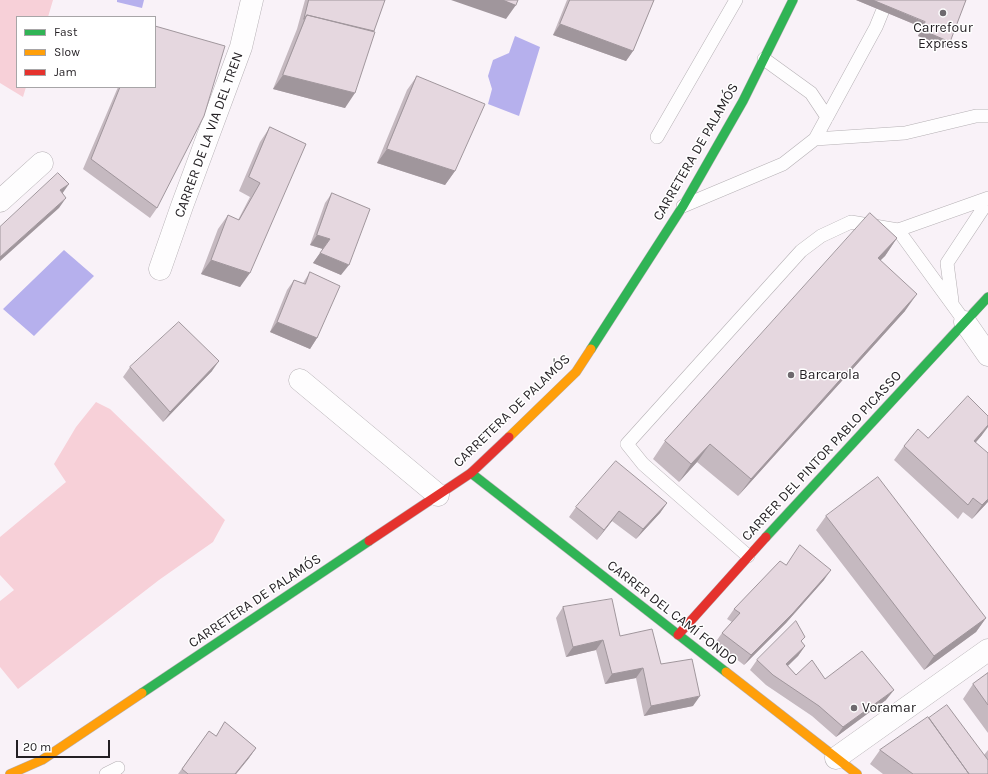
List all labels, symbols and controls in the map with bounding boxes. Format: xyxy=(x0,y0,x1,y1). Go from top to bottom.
marker: Carrefour Express xyxy=(938,8,948,18)
legend xyxy=(16,16,156,88)
place label: Carrefour Express xyxy=(913,20,973,52)
text: Fast xyxy=(54,25,77,39)
text: Slow xyxy=(54,45,80,59)
street label: CARRER DE LA VIA DEL TREN xyxy=(171,50,247,220)
text: Jam xyxy=(54,65,77,79)
street label: CARRETERA DE PALAMÓS xyxy=(650,80,742,224)
street label: CARRETERA DE PALAMÓS xyxy=(450,351,574,471)
street label: CARRER DEL PINTOR PABLO PICASSO xyxy=(739,367,905,545)
place label: Barcarola xyxy=(799,367,860,383)
marker: Barcarola xyxy=(786,370,796,380)
street label: CARRETERA DE PALAMÓS xyxy=(186,550,324,652)
street label: CARRER DEL CAMÍ FONDO xyxy=(604,557,740,669)
place label: Voramar xyxy=(862,700,916,716)
marker: Voramar xyxy=(849,703,859,713)
scale bar xyxy=(18,732,112,758)
text: 20 m xyxy=(23,740,51,754)

